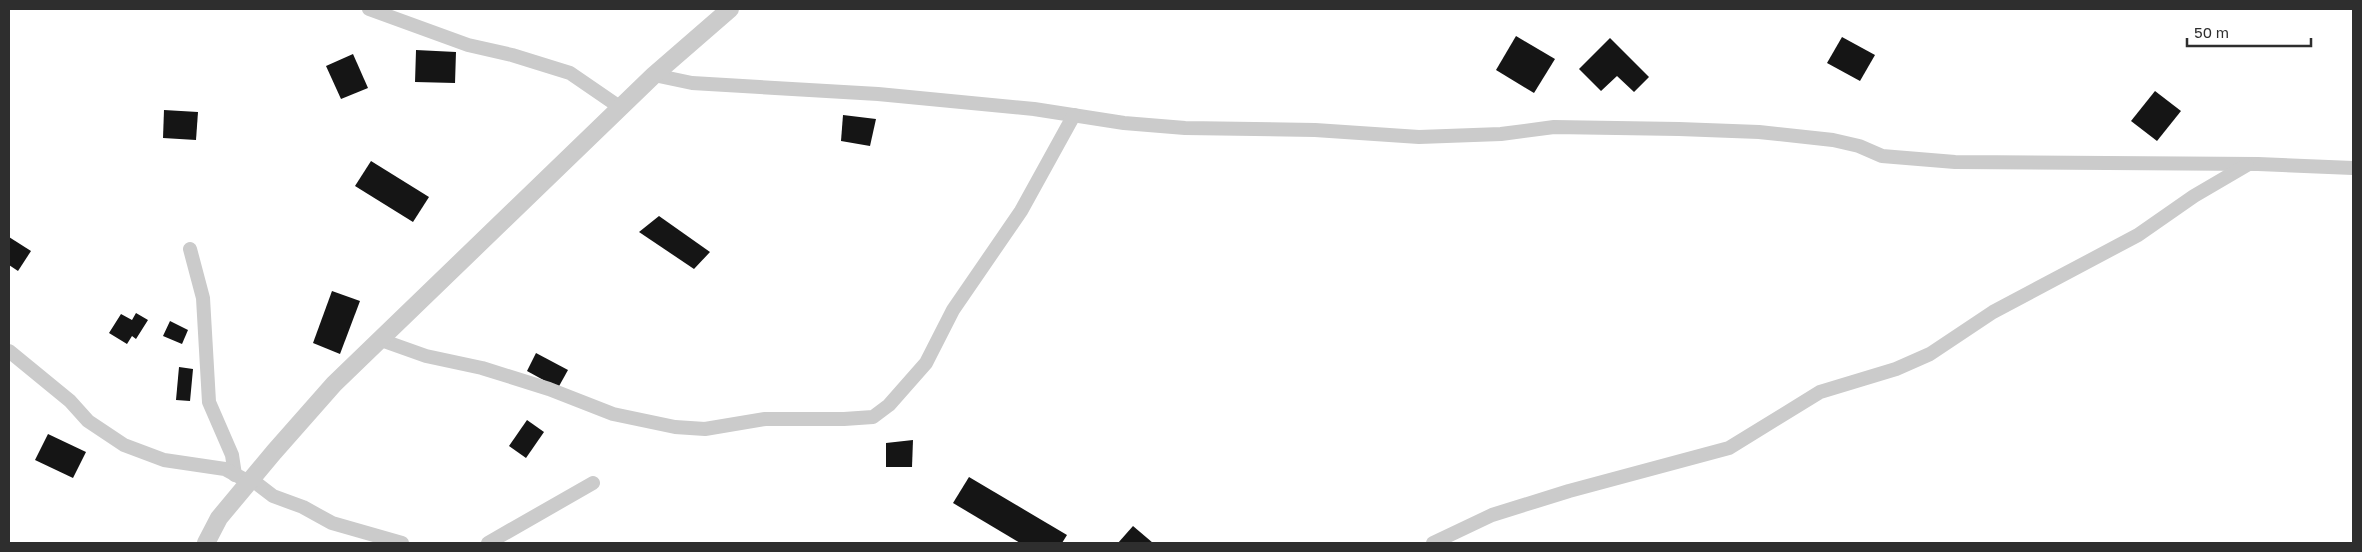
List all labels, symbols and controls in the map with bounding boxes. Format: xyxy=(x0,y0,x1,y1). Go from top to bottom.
scale bar xyxy=(2187,15,2311,47)
text: 50 m xyxy=(2194,23,2229,41)

